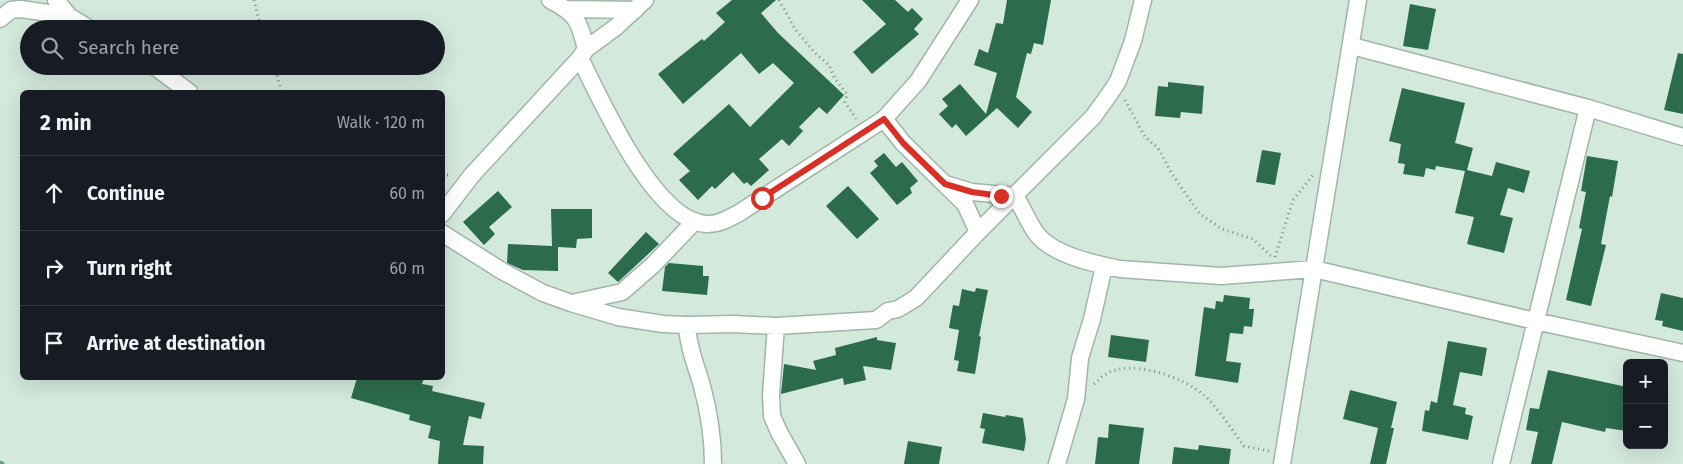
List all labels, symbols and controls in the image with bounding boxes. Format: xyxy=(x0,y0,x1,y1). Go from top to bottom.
search box xyxy=(20,20,445,75)
icon: search xyxy=(38,34,66,62)
text: Search here xyxy=(78,36,179,59)
text: 2 min xyxy=(40,110,92,136)
text: Walk · 120 m xyxy=(337,113,425,132)
icon: ahead xyxy=(40,179,68,207)
text: Continue xyxy=(87,182,165,205)
text: 60 m xyxy=(390,184,425,203)
route end xyxy=(990,185,1013,208)
route start xyxy=(751,187,774,210)
icon: right xyxy=(40,254,68,282)
text: Turn right xyxy=(87,257,172,280)
text: 60 m xyxy=(390,259,425,278)
icon: arrive xyxy=(40,329,68,357)
text: Arrive at destination xyxy=(87,332,266,355)
map controls xyxy=(1623,359,1668,449)
button: + xyxy=(1623,359,1668,404)
button: − xyxy=(1623,404,1668,449)

